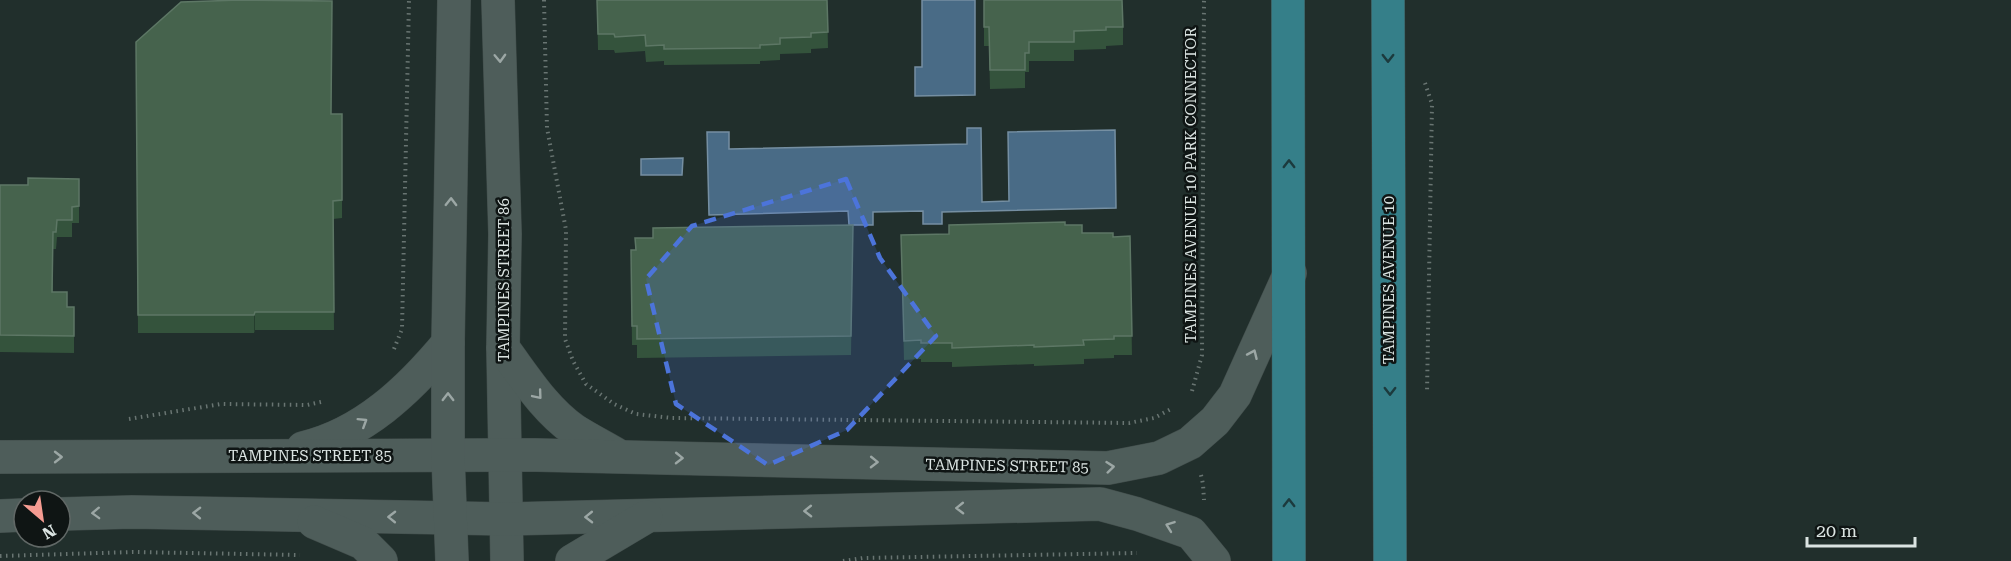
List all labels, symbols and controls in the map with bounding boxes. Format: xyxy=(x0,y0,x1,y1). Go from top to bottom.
street label: TAMPINES AVENUE 10 PARK CONNECTOR xyxy=(1182,26,1200,343)
one-way arrow xyxy=(493,54,506,63)
one-way arrow xyxy=(1382,54,1394,63)
one-way arrow xyxy=(1283,160,1296,169)
street label: TAMPINES AVENUE 10 xyxy=(1380,196,1398,364)
one-way arrow xyxy=(444,198,457,207)
street label: TAMPINES STREET 86 xyxy=(495,198,513,362)
one-way arrow xyxy=(1246,350,1258,361)
one-way arrow xyxy=(1383,387,1396,396)
one-way arrow xyxy=(531,388,542,399)
one-way arrow xyxy=(442,393,454,402)
one-way arrow xyxy=(356,419,367,430)
street label: TAMPINES STREET 85 xyxy=(228,447,392,465)
one-way arrow xyxy=(54,451,63,463)
one-way arrow xyxy=(674,452,683,464)
one-way arrow xyxy=(869,456,878,469)
street label: TAMPINES STREET 85 xyxy=(925,456,1089,476)
one-way arrow xyxy=(1106,461,1115,474)
north arrow xyxy=(12,489,72,549)
one-way arrow xyxy=(1283,498,1295,507)
one-way arrow xyxy=(956,502,965,515)
one-way arrow xyxy=(804,505,813,517)
one-way arrow xyxy=(92,507,101,519)
one-way arrow xyxy=(192,507,201,519)
one-way arrow xyxy=(387,510,396,523)
scale bar xyxy=(1807,510,1915,548)
one-way arrow xyxy=(585,511,594,523)
text: N xyxy=(39,520,59,543)
one-way arrow xyxy=(1165,520,1176,533)
text: 20 m xyxy=(1816,520,1857,541)

